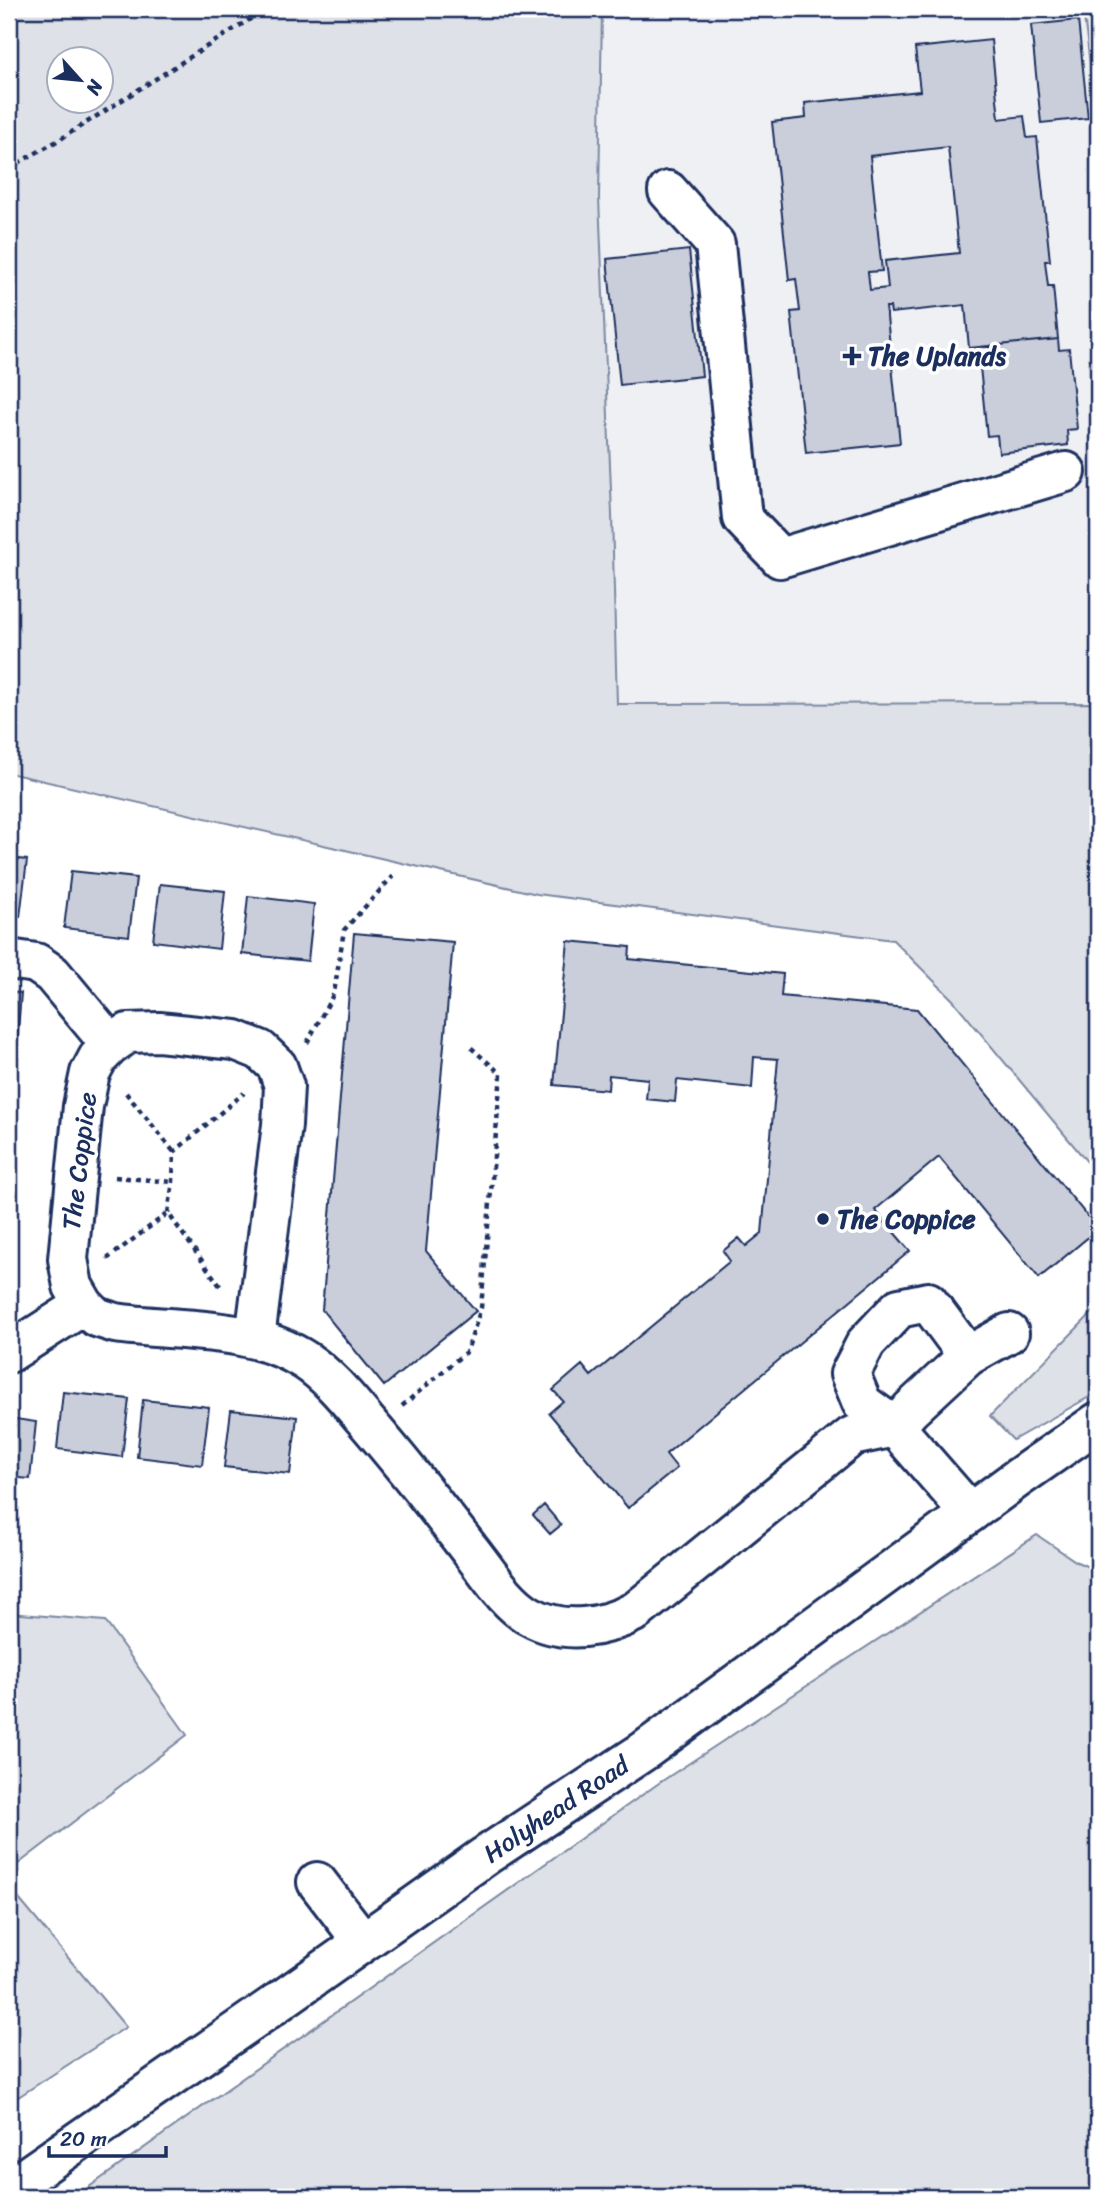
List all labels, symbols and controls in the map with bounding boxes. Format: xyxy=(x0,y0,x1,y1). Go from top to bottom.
north arrow xyxy=(46,46,116,116)
text: N xyxy=(77,73,113,102)
place label: The Uplands xyxy=(868,333,1007,379)
marker: The Uplands xyxy=(842,346,862,366)
street label: The Coppice xyxy=(48,1089,110,1233)
place label: The Coppice xyxy=(837,1196,976,1242)
marker: The Coppice xyxy=(815,1211,831,1227)
street label: Holyhead Road xyxy=(473,1741,641,1875)
scale bar xyxy=(49,2115,166,2159)
text: 20 m xyxy=(60,2120,107,2158)

